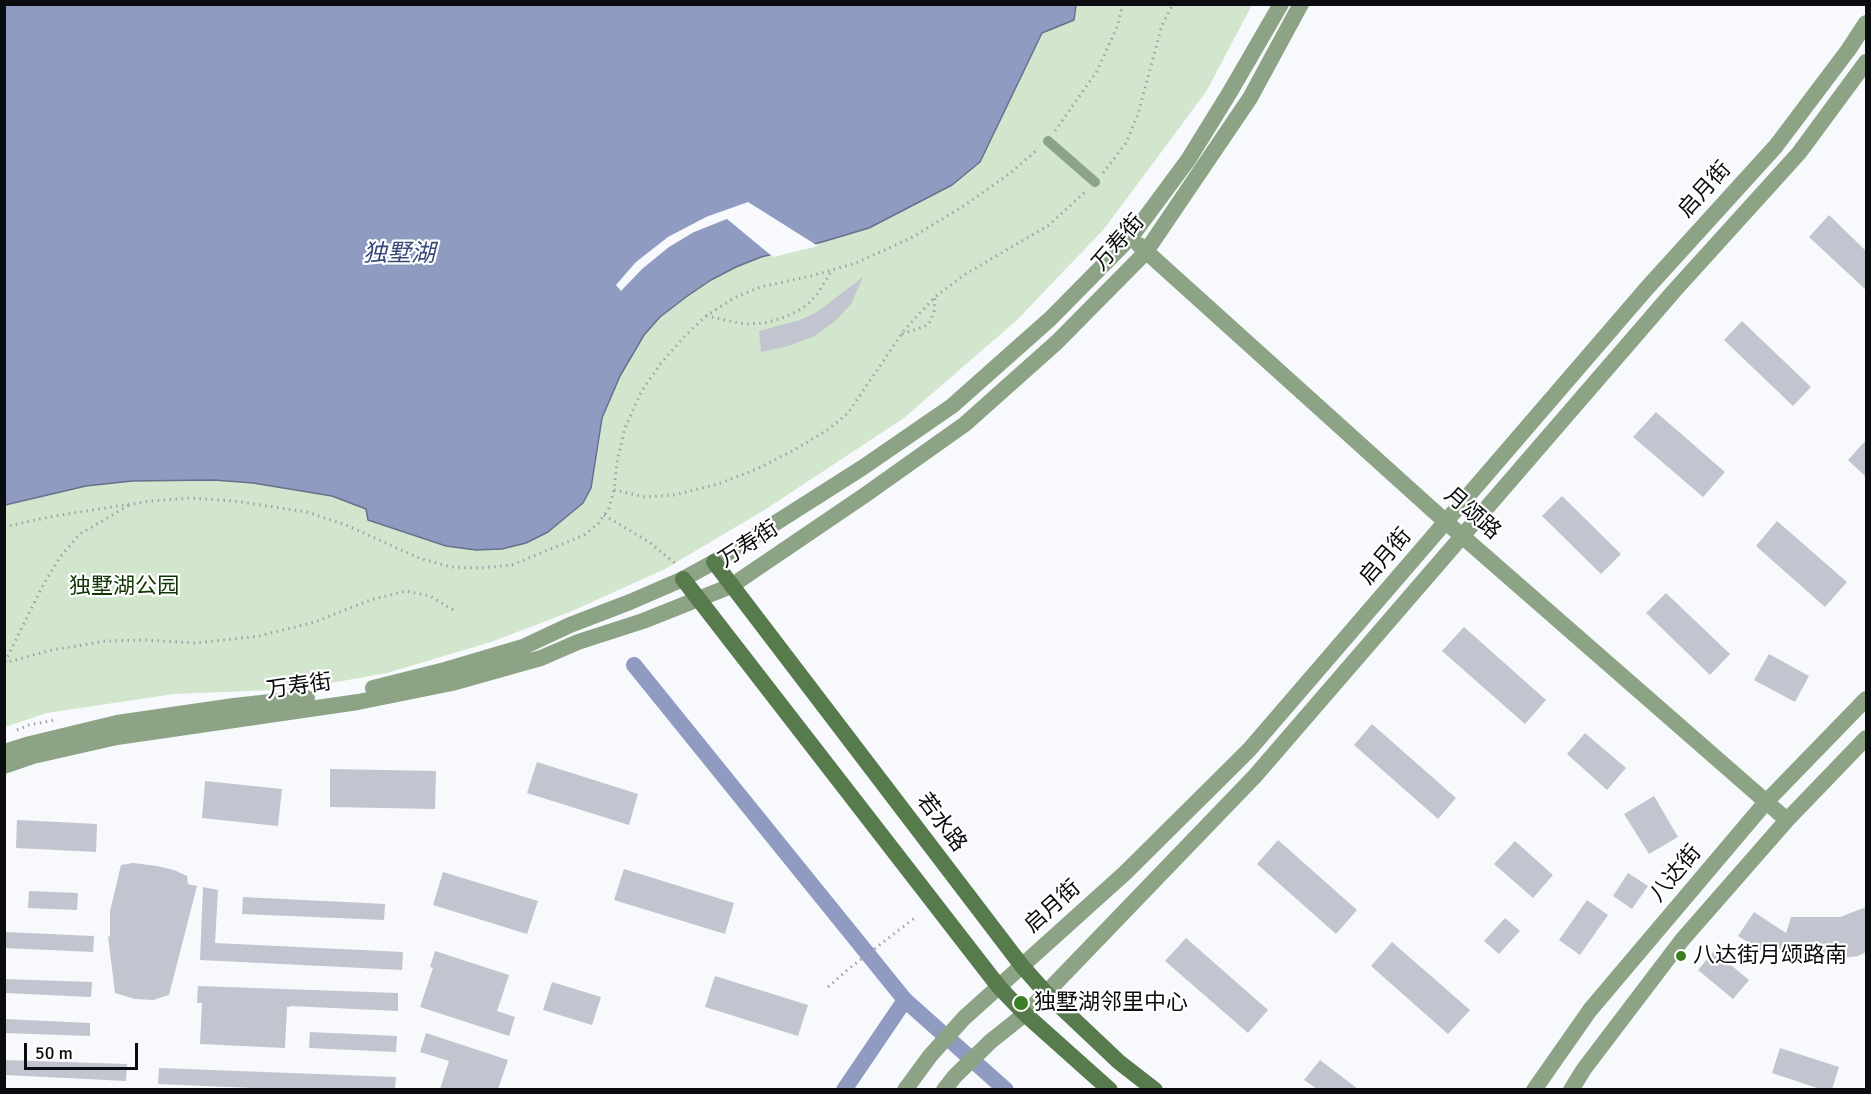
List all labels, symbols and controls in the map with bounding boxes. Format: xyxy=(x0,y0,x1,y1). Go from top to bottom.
street label: 启月街 xyxy=(1673,157,1737,223)
street label: 万寿街 xyxy=(1087,209,1151,277)
water label: 独墅湖 xyxy=(363,241,435,269)
street label: 月颂路 xyxy=(1438,482,1506,546)
street label: 万寿街 xyxy=(714,516,784,574)
street label: 启月街 xyxy=(1354,523,1418,591)
park label: 独墅湖公园 xyxy=(69,574,179,600)
street label: 万寿街 xyxy=(264,669,334,705)
street label: 若水路 xyxy=(911,789,971,857)
street label: 八达街 xyxy=(1645,840,1707,908)
street label: 启月街 xyxy=(1020,875,1086,939)
place label: 八达街月颂路南 xyxy=(1693,943,1847,969)
marker: 八达街月颂路南 xyxy=(1674,949,1688,963)
place label: 独墅湖邻里中心 xyxy=(1034,990,1188,1016)
marker: 独墅湖邻里中心 xyxy=(1012,994,1030,1012)
scale bar xyxy=(27,1031,141,1069)
text: 50 m xyxy=(35,1042,73,1064)

